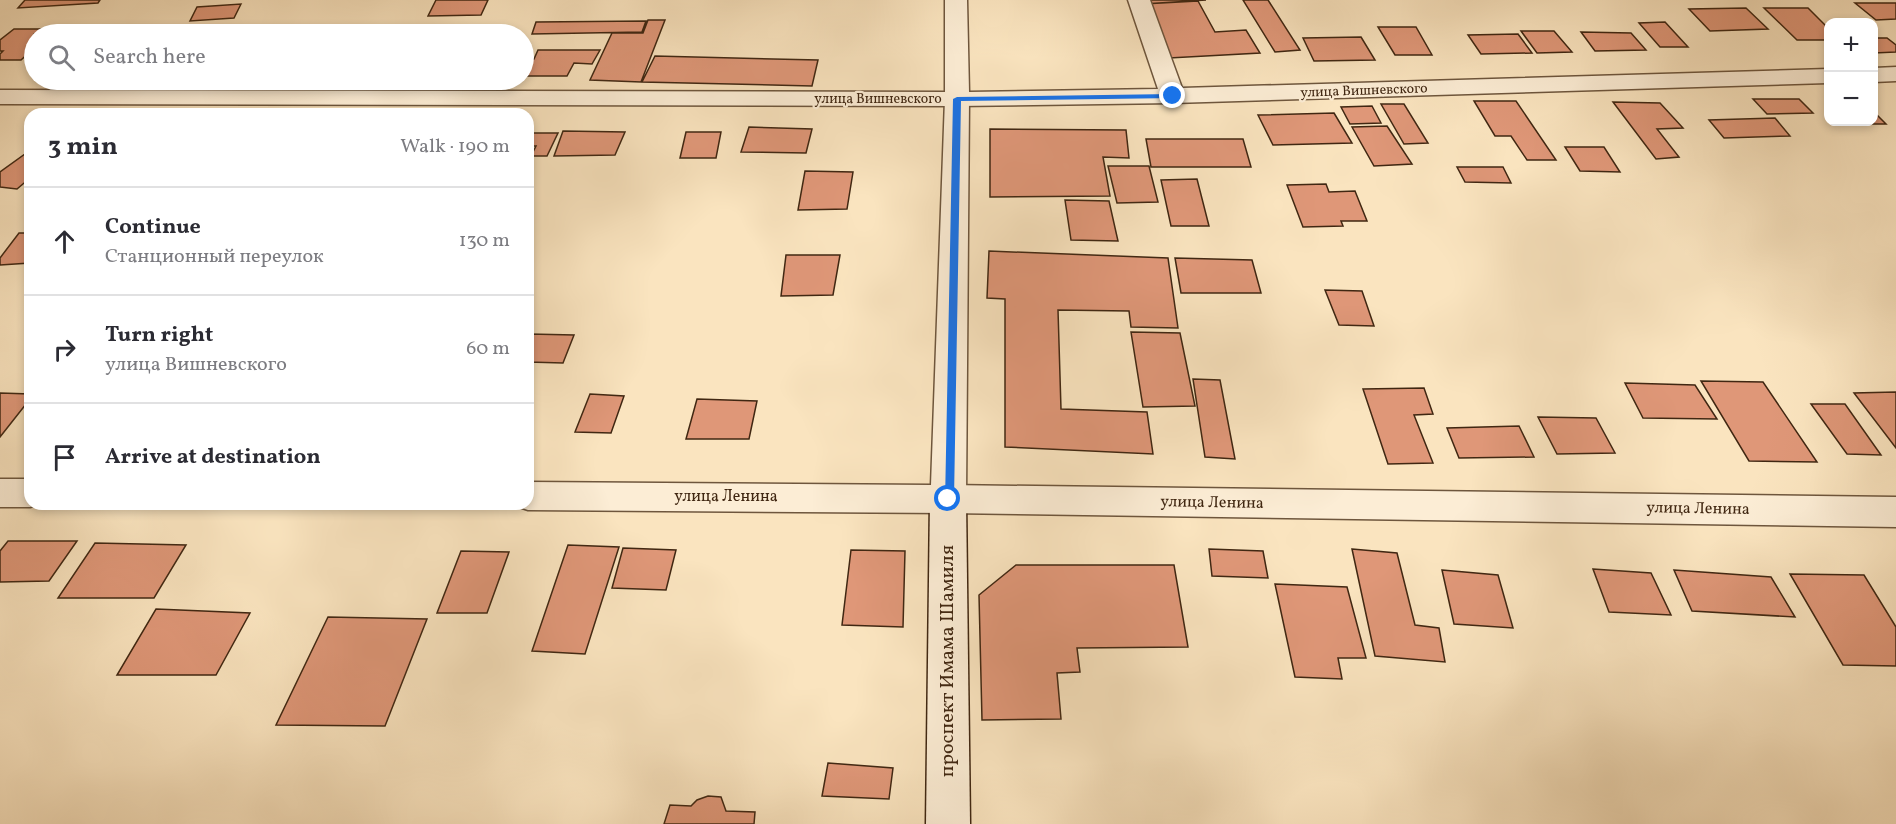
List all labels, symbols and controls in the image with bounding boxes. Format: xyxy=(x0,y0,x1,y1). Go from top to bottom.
map controls xyxy=(1824,18,1878,126)
button: + xyxy=(1824,18,1878,72)
search box xyxy=(24,24,534,90)
icon: search xyxy=(45,41,78,74)
text: Search here xyxy=(93,42,206,73)
button: − xyxy=(1824,72,1878,126)
street label: улица Вишневского xyxy=(1300,79,1428,103)
route end xyxy=(1159,82,1185,108)
street label: улица Вишневского xyxy=(814,90,942,109)
text: 3 min xyxy=(48,129,118,165)
text: Walk · 190 m xyxy=(400,133,510,161)
text: Continue xyxy=(105,212,201,243)
icon: ahead xyxy=(48,225,81,258)
text: 130 m xyxy=(459,227,510,255)
text: Станционный переулок xyxy=(105,243,324,271)
text: Turn right xyxy=(105,320,213,351)
icon: right xyxy=(48,333,81,366)
text: 60 m xyxy=(466,335,510,363)
text: улица Вишневского xyxy=(105,351,287,379)
icon: arrive xyxy=(48,441,81,474)
text: Arrive at destination xyxy=(105,442,321,473)
route start xyxy=(934,485,960,511)
street label: улица Ленина xyxy=(674,486,778,508)
street label: улица Ленина xyxy=(1160,491,1264,515)
street label: улица Ленина xyxy=(1646,497,1750,521)
street label: проспект Имама Шамиля xyxy=(934,545,962,777)

